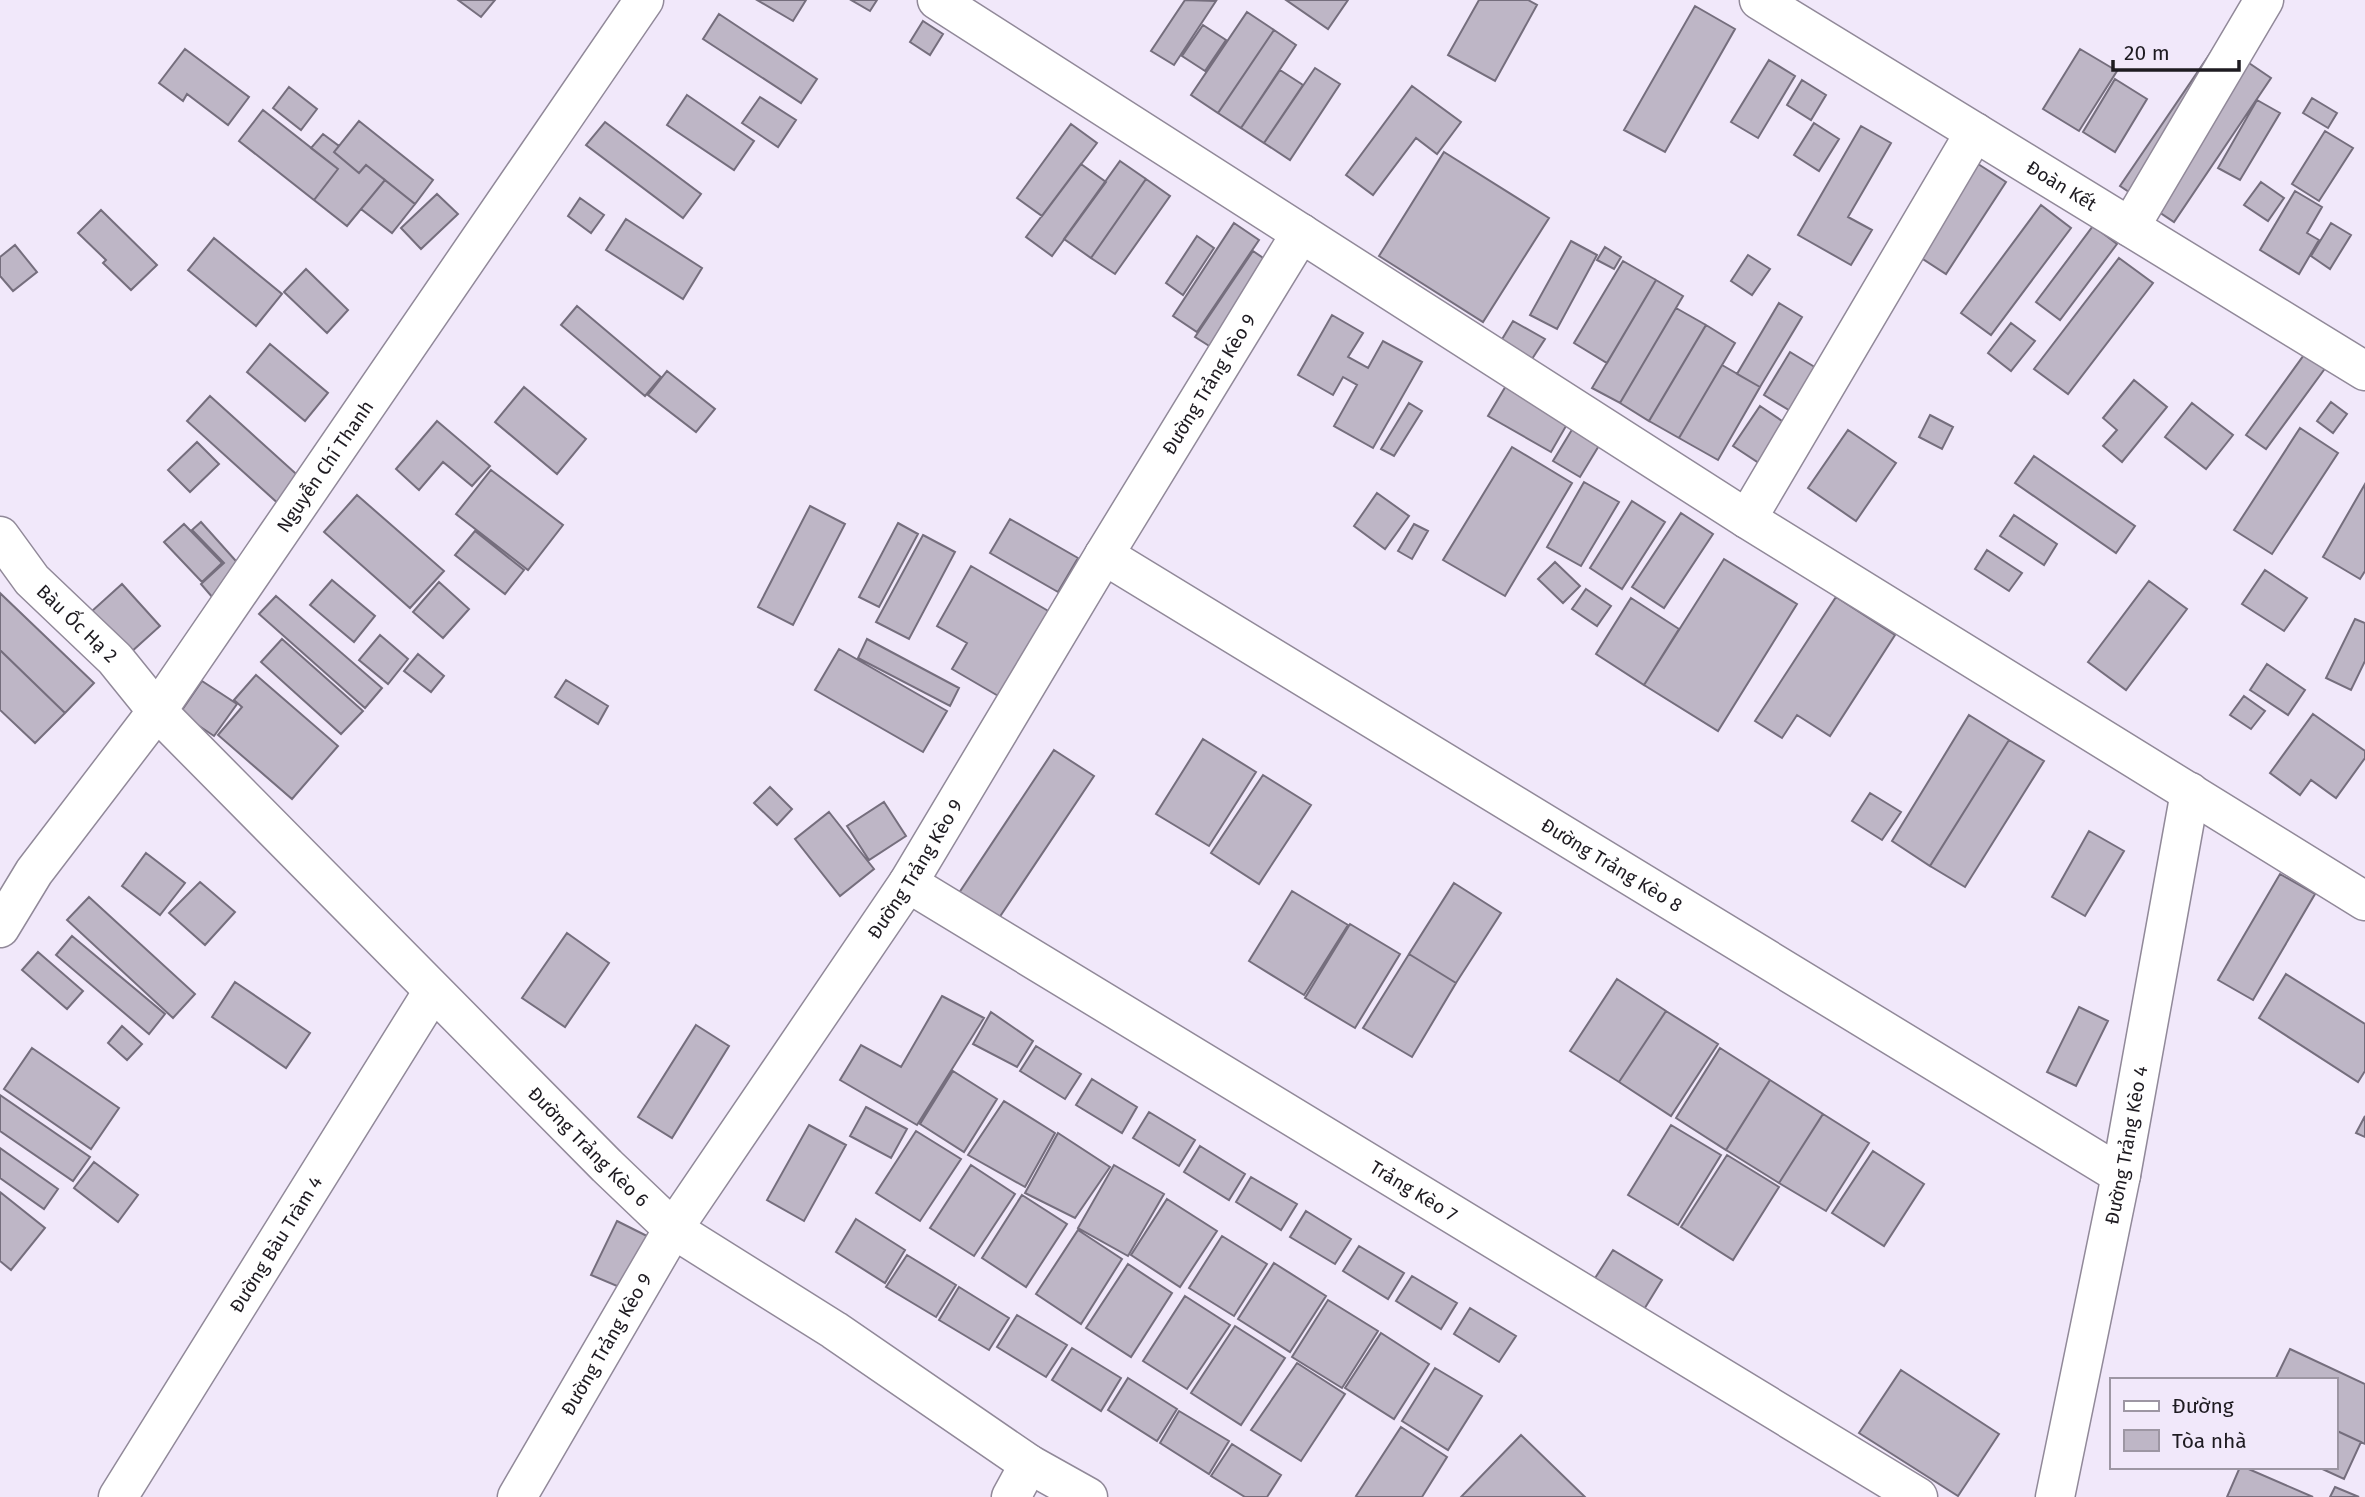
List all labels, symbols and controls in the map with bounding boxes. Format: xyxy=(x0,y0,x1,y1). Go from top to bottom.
scale bar xyxy=(2113,28,2239,72)
text: 20 m xyxy=(2124,40,2170,66)
street label: Đoàn Kết xyxy=(2022,156,2101,216)
street label: Đường Trảng Kèo 9 xyxy=(1157,310,1261,459)
street label: Nguyễn Chí Thanh xyxy=(272,396,379,537)
street label: Bàu Ốc Hạ 2 xyxy=(32,580,122,667)
street label: Đường Trảng Kèo 9 xyxy=(863,795,968,943)
street label: Đường Trảng Kèo 8 xyxy=(1537,813,1687,917)
street label: Đường Trảng Kèo 4 xyxy=(2100,1064,2152,1226)
street label: Đường Trảng Kèo 6 xyxy=(523,1082,653,1212)
street label: Trảng Kèo 7 xyxy=(1366,1156,1462,1226)
street label: Đường Bàu Tràm 4 xyxy=(225,1172,327,1317)
street label: Đường Trảng Kèo 9 xyxy=(556,1269,657,1420)
legend xyxy=(2110,1378,2337,1469)
text: Đường xyxy=(2172,1393,2234,1419)
text: Tòa nhà xyxy=(2172,1428,2247,1454)

